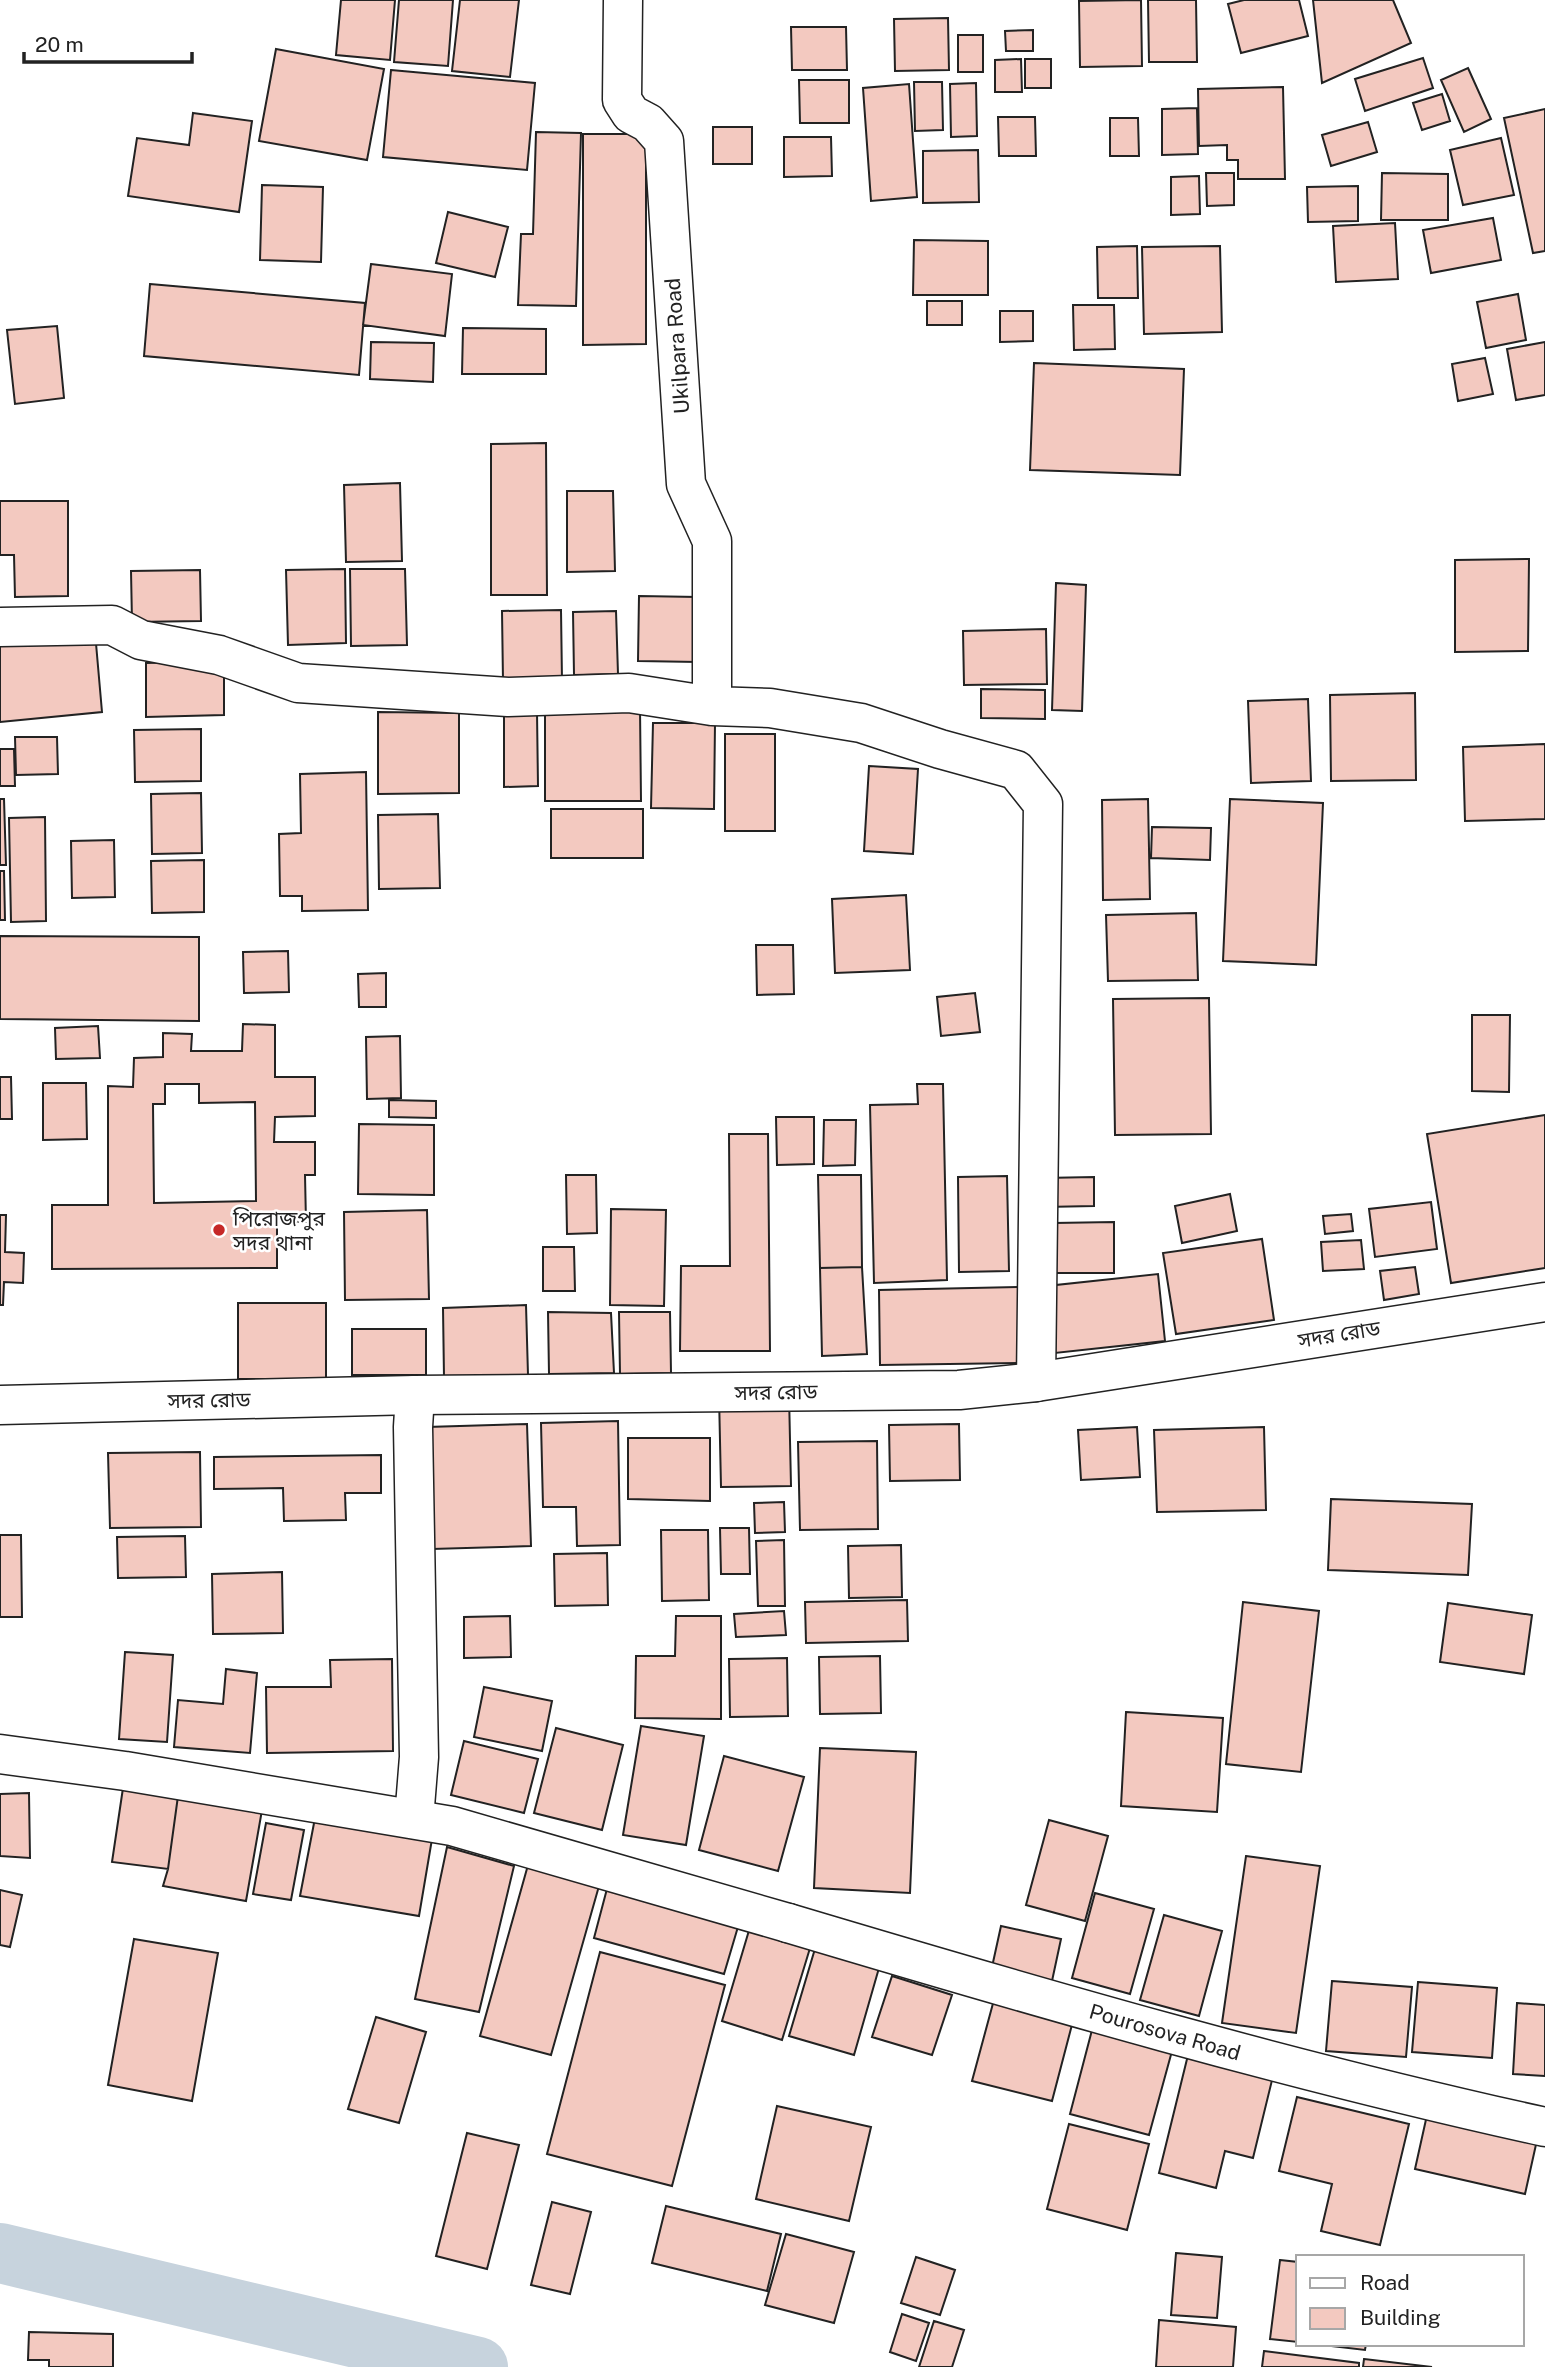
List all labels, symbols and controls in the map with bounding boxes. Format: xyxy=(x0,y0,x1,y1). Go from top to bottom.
scale bar xyxy=(24,21,192,65)
text: 20 m xyxy=(35,32,84,57)
street label: Ukilpara Road xyxy=(660,277,694,415)
place label: পিরোজপুর সদর থানা xyxy=(232,1206,325,1255)
marker: পিরোজপুর সদর থানা xyxy=(211,1222,227,1238)
street label: সদর রোড xyxy=(1295,1315,1383,1353)
street label: সদর রোড xyxy=(733,1379,819,1405)
street label: সদর রোড xyxy=(166,1387,252,1413)
street label: Pourosova Road xyxy=(1086,1998,1244,2066)
legend xyxy=(1296,2255,1524,2346)
text: Road xyxy=(1360,2270,1410,2295)
text: Building xyxy=(1360,2305,1441,2330)

